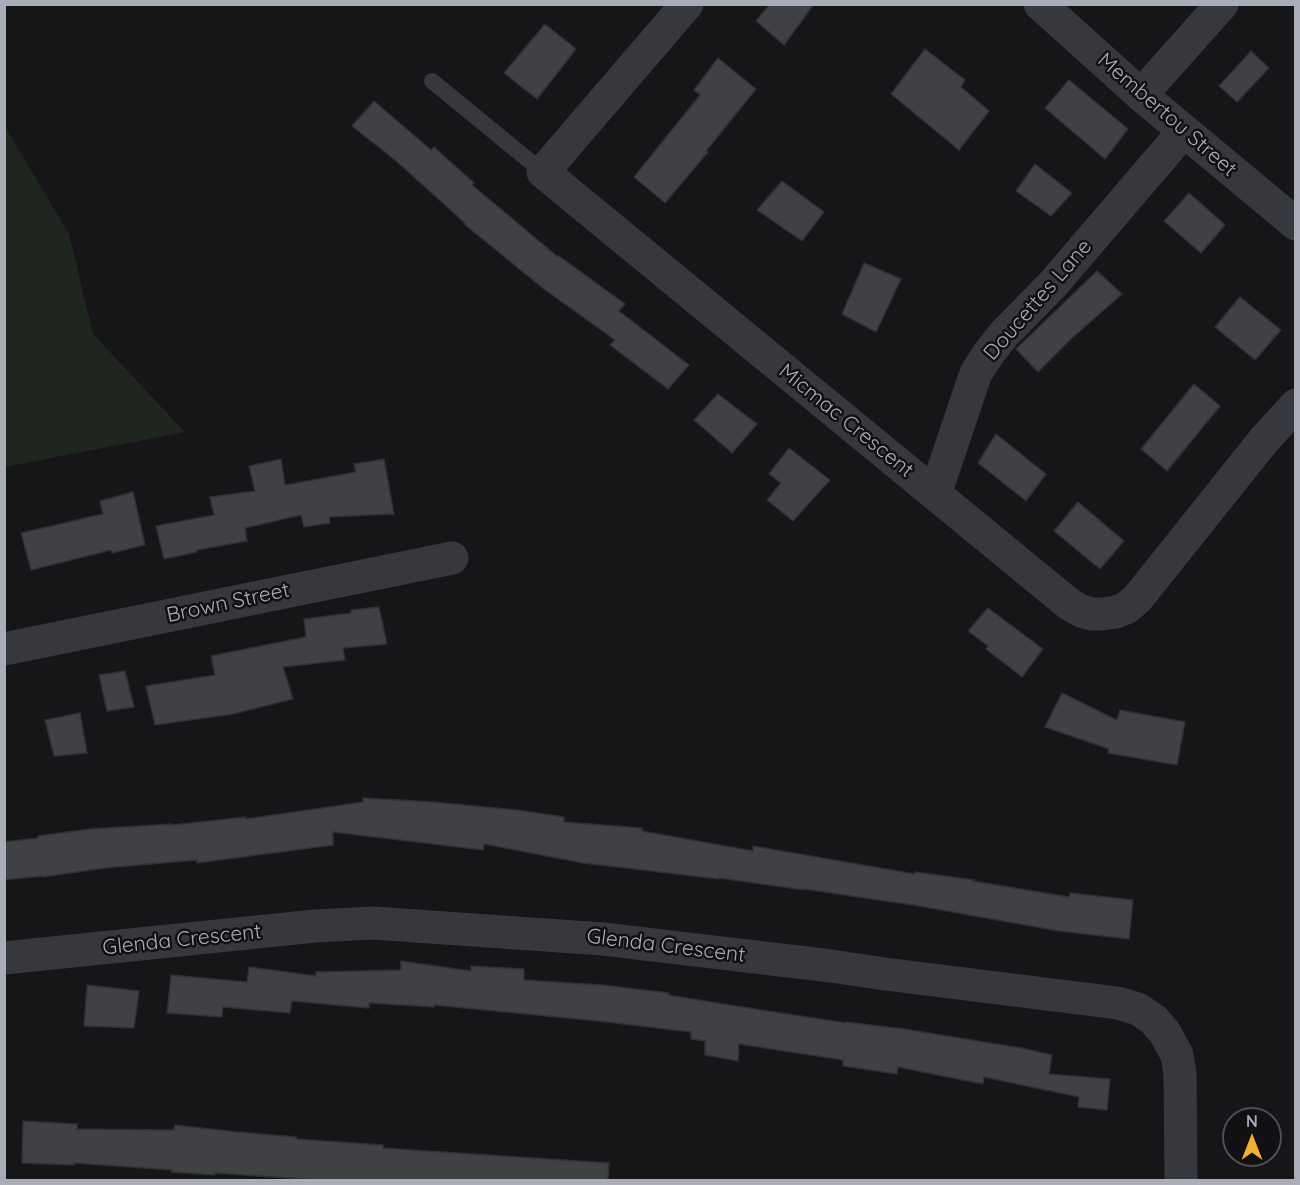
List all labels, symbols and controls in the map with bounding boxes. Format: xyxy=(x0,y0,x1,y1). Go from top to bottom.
street label: Membertou Street xyxy=(1092,48,1242,182)
street label: Doucettes Lane xyxy=(979,234,1097,366)
street label: Micmac Crescent xyxy=(773,359,919,483)
street label: Brown Street xyxy=(164,578,292,628)
street label: Glenda Crescent xyxy=(101,919,263,961)
street label: Glenda Crescent xyxy=(585,924,747,968)
north arrow xyxy=(1222,1107,1282,1167)
text: N xyxy=(1246,1111,1258,1131)

